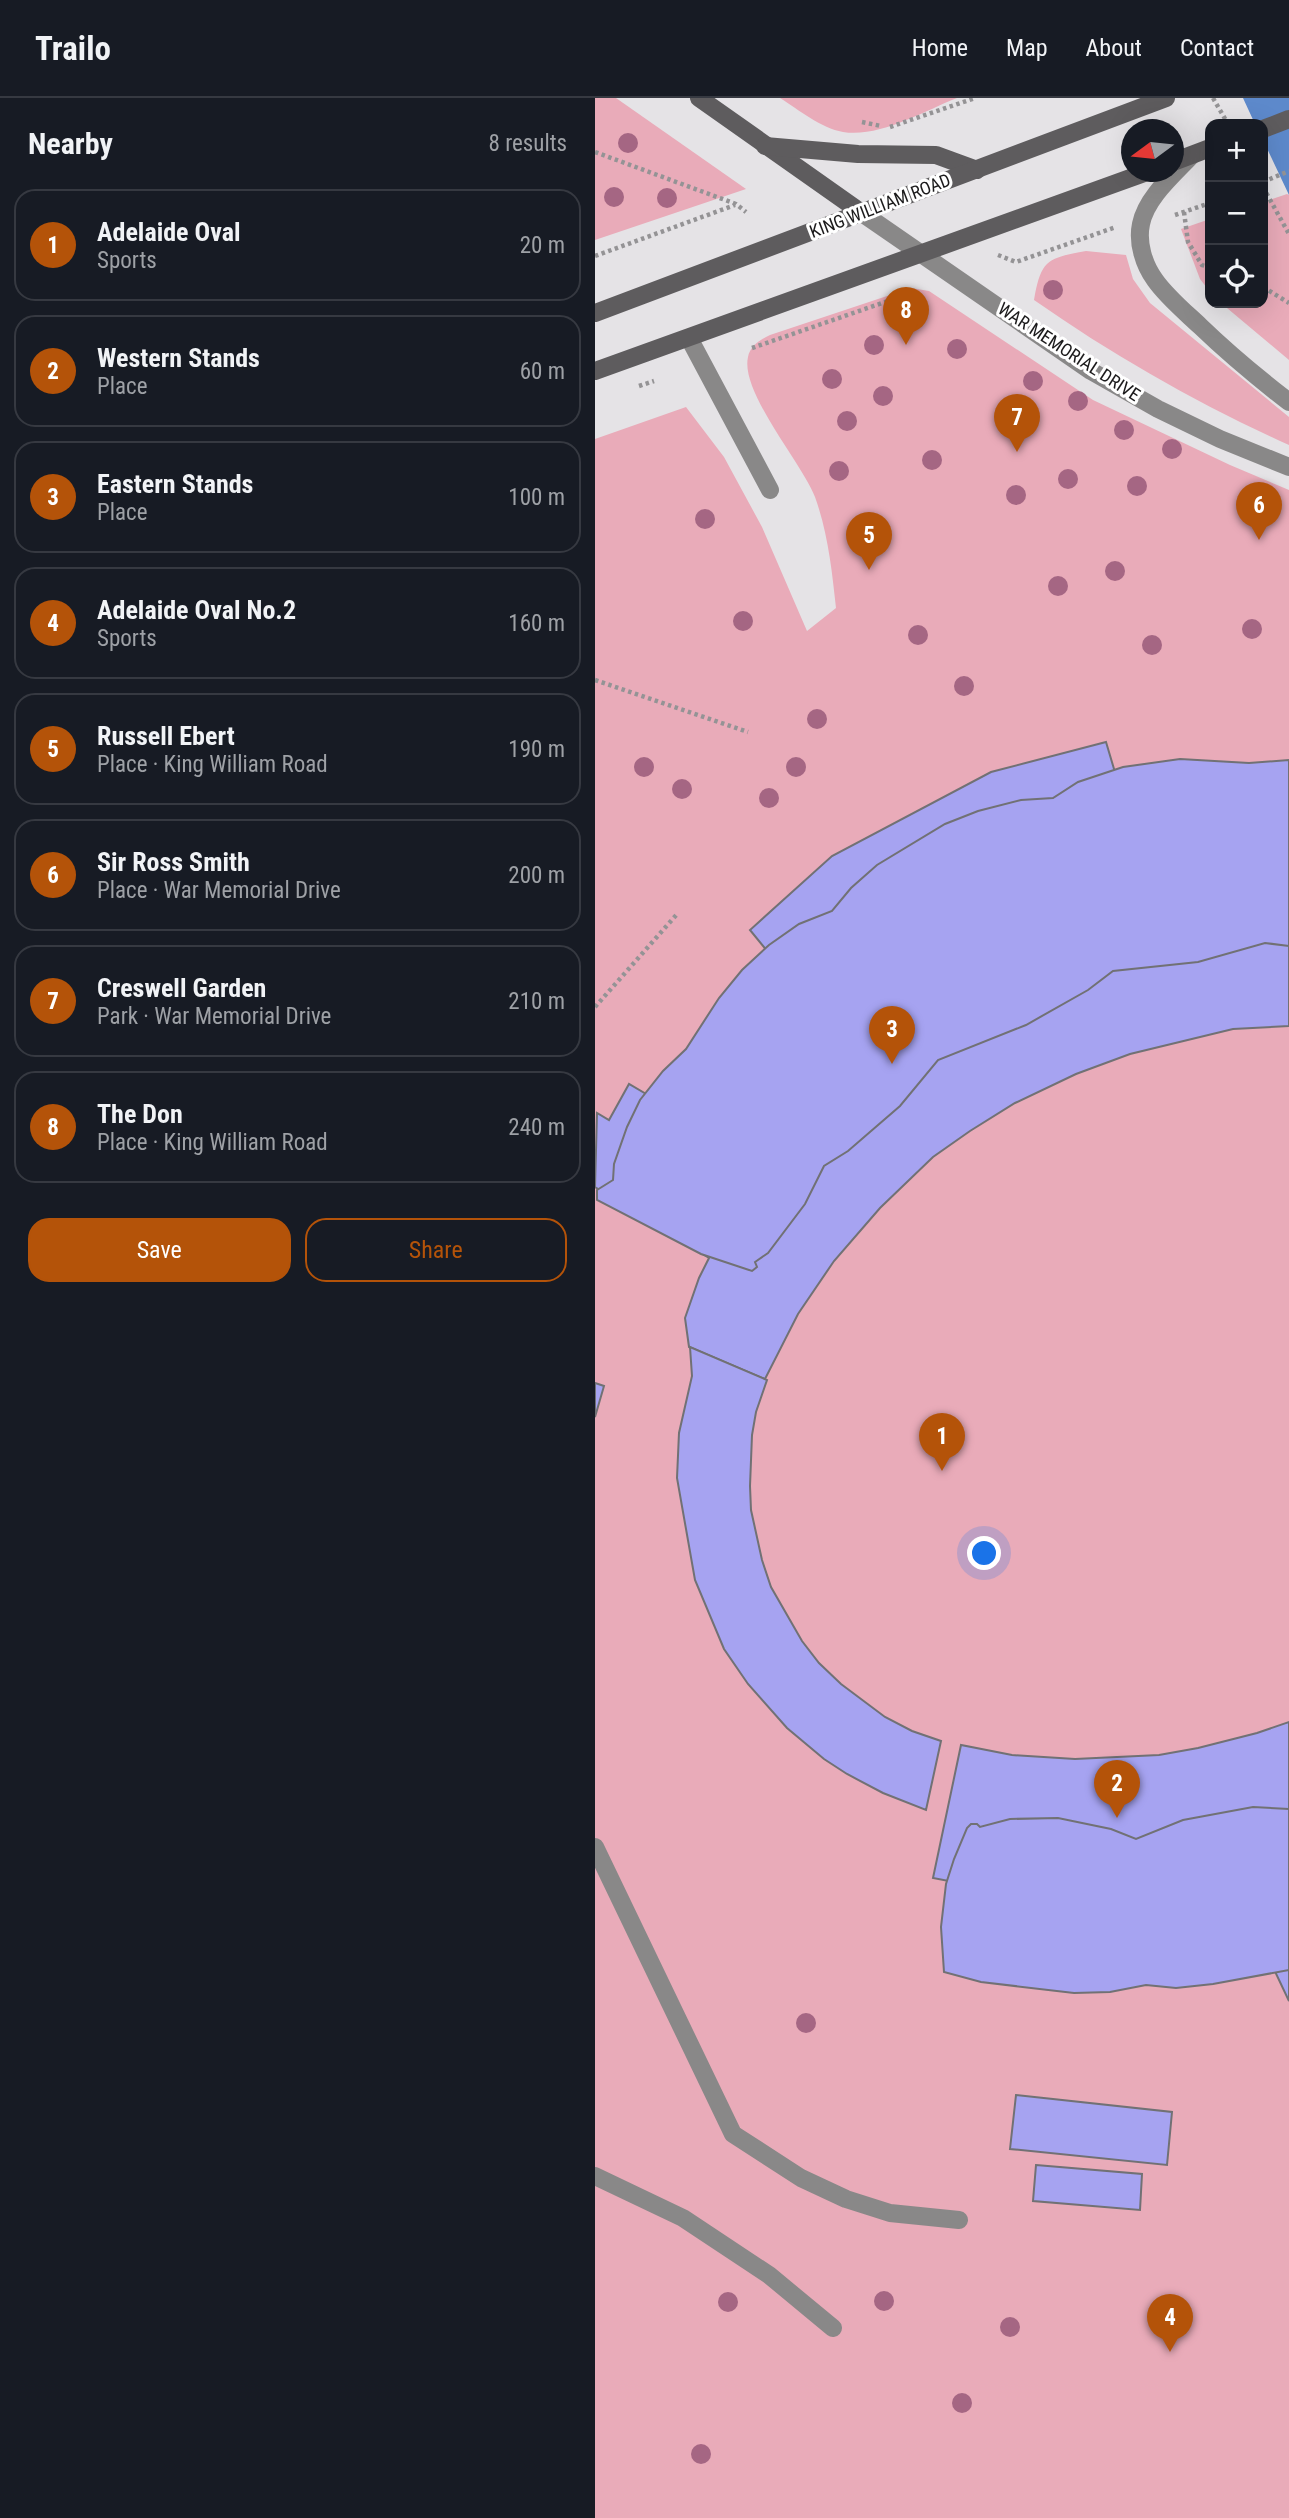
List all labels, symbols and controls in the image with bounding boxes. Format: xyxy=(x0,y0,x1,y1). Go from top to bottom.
text: Trailo xyxy=(35,29,111,68)
text: Home xyxy=(912,34,968,62)
text: Map xyxy=(1006,34,1048,62)
text: About xyxy=(1086,34,1142,62)
text: Contact xyxy=(1180,34,1254,62)
north arrow xyxy=(1121,119,1184,182)
map controls xyxy=(1205,119,1268,308)
button: + xyxy=(1205,119,1268,182)
text: Nearby xyxy=(28,126,113,161)
text: 8 results xyxy=(489,130,567,157)
street label: KING WILLIAM ROAD xyxy=(806,169,953,242)
button: − xyxy=(1205,182,1268,245)
text: Adelaide Oval xyxy=(97,217,241,247)
text: 1 xyxy=(47,232,59,259)
text: 20 m xyxy=(520,232,565,259)
button: locate xyxy=(1205,245,1268,308)
text: Sports xyxy=(97,247,157,274)
pin: 8 xyxy=(883,287,929,345)
street label: WAR MEMORIAL DRIVE xyxy=(994,298,1144,405)
text: Western Stands xyxy=(97,343,260,373)
text: 2 xyxy=(47,358,59,385)
text: 60 m xyxy=(520,358,565,385)
text: Place xyxy=(97,373,147,400)
pin: 7 xyxy=(994,394,1040,452)
text: Eastern Stands xyxy=(97,469,253,499)
pin: 6 xyxy=(1236,482,1282,540)
text: 3 xyxy=(47,484,59,511)
text: 100 m xyxy=(508,484,565,511)
text: Place xyxy=(97,499,147,526)
pin: 5 xyxy=(846,512,892,570)
text: Adelaide Oval No.2 xyxy=(97,595,296,625)
text: 4 xyxy=(47,610,59,637)
text: 160 m xyxy=(508,610,565,637)
text: Sports xyxy=(97,625,157,652)
text: Russell Ebert xyxy=(97,721,235,751)
text: 5 xyxy=(47,736,59,763)
text: 190 m xyxy=(508,736,565,763)
text: Place · King William Road xyxy=(97,751,328,778)
text: Sir Ross Smith xyxy=(97,847,250,877)
text: 6 xyxy=(47,862,59,889)
text: 200 m xyxy=(508,862,565,889)
text: Place · War Memorial Drive xyxy=(97,877,341,904)
text: Creswell Garden xyxy=(97,973,266,1003)
text: 7 xyxy=(47,988,59,1015)
text: 210 m xyxy=(508,988,565,1015)
text: Park · War Memorial Drive xyxy=(97,1003,331,1030)
pin: 3 xyxy=(869,1006,915,1064)
text: The Don xyxy=(97,1099,183,1129)
text: 8 xyxy=(47,1114,59,1141)
text: 240 m xyxy=(508,1114,565,1141)
text: Place · King William Road xyxy=(97,1129,328,1156)
button: Save xyxy=(28,1218,291,1282)
button: Share xyxy=(305,1218,567,1282)
pin: 1 xyxy=(919,1413,965,1471)
your location xyxy=(967,1536,1001,1570)
pin: 2 xyxy=(1094,1760,1140,1818)
pin: 4 xyxy=(1147,2294,1193,2352)

